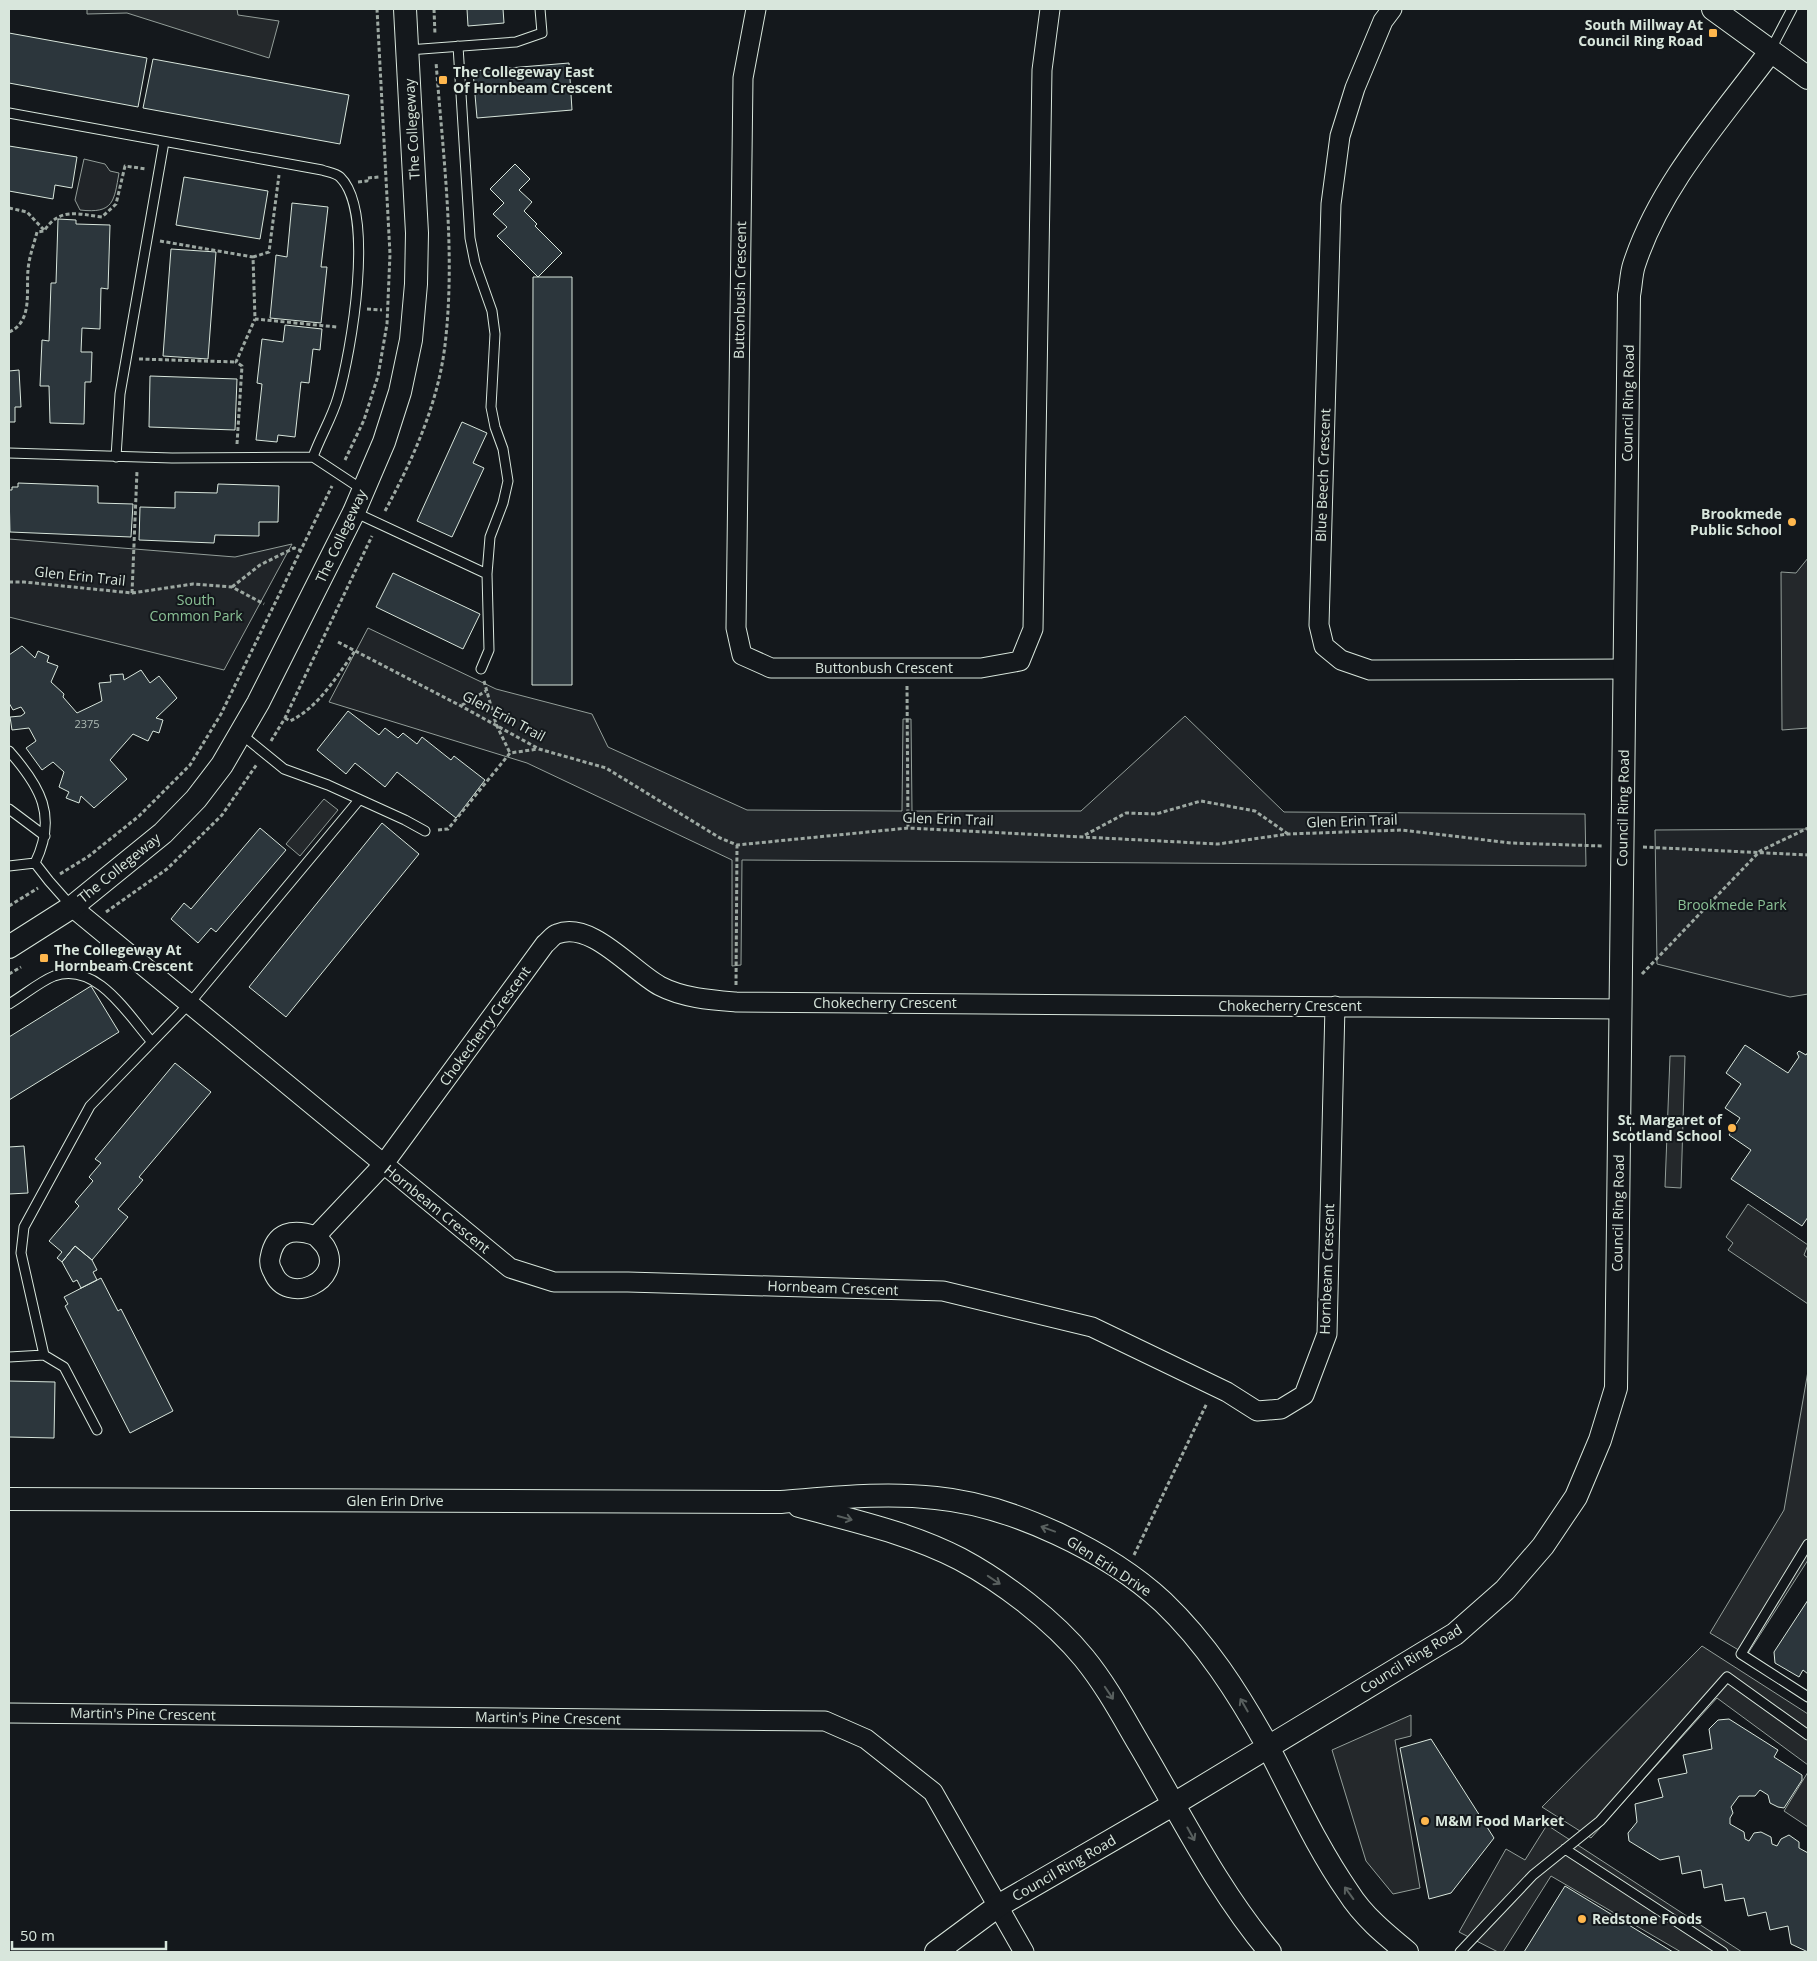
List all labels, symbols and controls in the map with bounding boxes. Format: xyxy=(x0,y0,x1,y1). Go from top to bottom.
place label: South Millway At Council Ring Road xyxy=(1578,15,1703,50)
marker: South Millway At Council Ring Road xyxy=(1707,27,1719,39)
place label: The Collegeway East Of Hornbeam Crescent xyxy=(453,62,612,97)
marker: The Collegeway East Of Hornbeam Crescent xyxy=(437,74,449,86)
street label: The Collegeway xyxy=(399,77,424,180)
street label: Buttonbush Crescent xyxy=(729,221,750,359)
street label: Council Ring Road xyxy=(1617,344,1638,462)
street label: Blue Beech Crescent xyxy=(1311,408,1334,542)
street label: The Collegeway xyxy=(311,485,371,586)
place label: Brookmede Public School xyxy=(1690,504,1782,539)
marker: Brookmede Public School xyxy=(1786,516,1798,528)
street label: Glen Erin Trail xyxy=(34,561,126,590)
park label: South Common Park xyxy=(149,590,243,625)
street label: Buttonbush Crescent xyxy=(815,658,953,677)
street label: Glen Erin Trail xyxy=(459,686,549,745)
house number: 2375 xyxy=(74,716,100,731)
street label: Council Ring Road xyxy=(1612,749,1633,867)
street label: Glen Erin Trail xyxy=(902,807,994,830)
street label: Glen Erin Trail xyxy=(1306,809,1398,832)
street label: The Collegeway xyxy=(73,828,165,907)
park label: Brookmede Park xyxy=(1677,895,1787,914)
place label: The Collegeway At Hornbeam Crescent xyxy=(54,940,193,975)
marker: The Collegeway At Hornbeam Crescent xyxy=(38,952,50,964)
street label: Chokecherry Crescent xyxy=(435,962,534,1089)
street label: Chokecherry Crescent xyxy=(813,993,957,1012)
street label: Chokecherry Crescent xyxy=(1218,996,1362,1015)
place label: St. Margaret of Scotland School xyxy=(1612,1110,1724,1145)
marker: St. Margaret of Scotland School xyxy=(1726,1122,1738,1134)
street label: Council Ring Road xyxy=(1607,1154,1628,1272)
street label: Hornbeam Crescent xyxy=(380,1160,494,1257)
street label: Hornbeam Crescent xyxy=(1315,1203,1338,1335)
street label: Hornbeam Crescent xyxy=(767,1276,899,1299)
street label: Glen Erin Drive xyxy=(346,1491,444,1510)
one-way arrow xyxy=(836,1514,852,1524)
one-way arrow xyxy=(1041,1524,1056,1533)
street label: Glen Erin Drive xyxy=(1063,1531,1155,1600)
one-way arrow xyxy=(987,1575,1001,1585)
street label: Council Ring Road xyxy=(1356,1619,1465,1698)
one-way arrow xyxy=(1104,1686,1114,1700)
one-way arrow xyxy=(1238,1698,1248,1712)
street label: Martin's Pine Crescent xyxy=(70,1703,216,1724)
street label: Martin's Pine Crescent xyxy=(475,1707,621,1728)
place label: M&M Food Market xyxy=(1435,1811,1564,1830)
marker: M&M Food Market xyxy=(1419,1815,1431,1827)
one-way arrow xyxy=(1186,1826,1196,1841)
street label: Council Ring Road xyxy=(1008,1830,1119,1905)
one-way arrow xyxy=(1344,1886,1354,1900)
place label: Redstone Foods xyxy=(1592,1909,1702,1928)
marker: Redstone Foods xyxy=(1576,1913,1588,1925)
scale bar xyxy=(12,1918,166,1950)
text: 50 m xyxy=(20,1925,55,1945)

